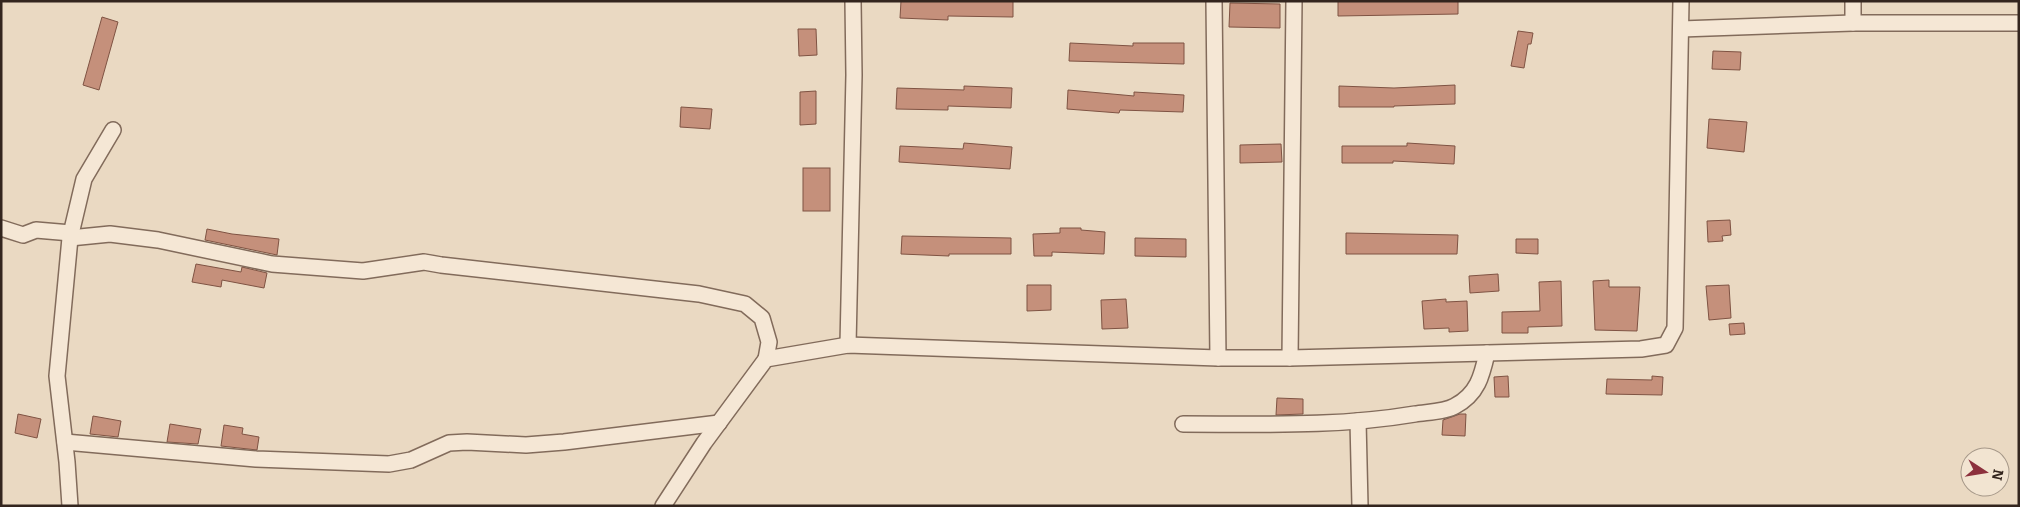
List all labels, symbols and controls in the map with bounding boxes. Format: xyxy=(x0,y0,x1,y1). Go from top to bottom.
north arrow xyxy=(1960,447,2010,497)
text: N xyxy=(1988,468,2007,482)

